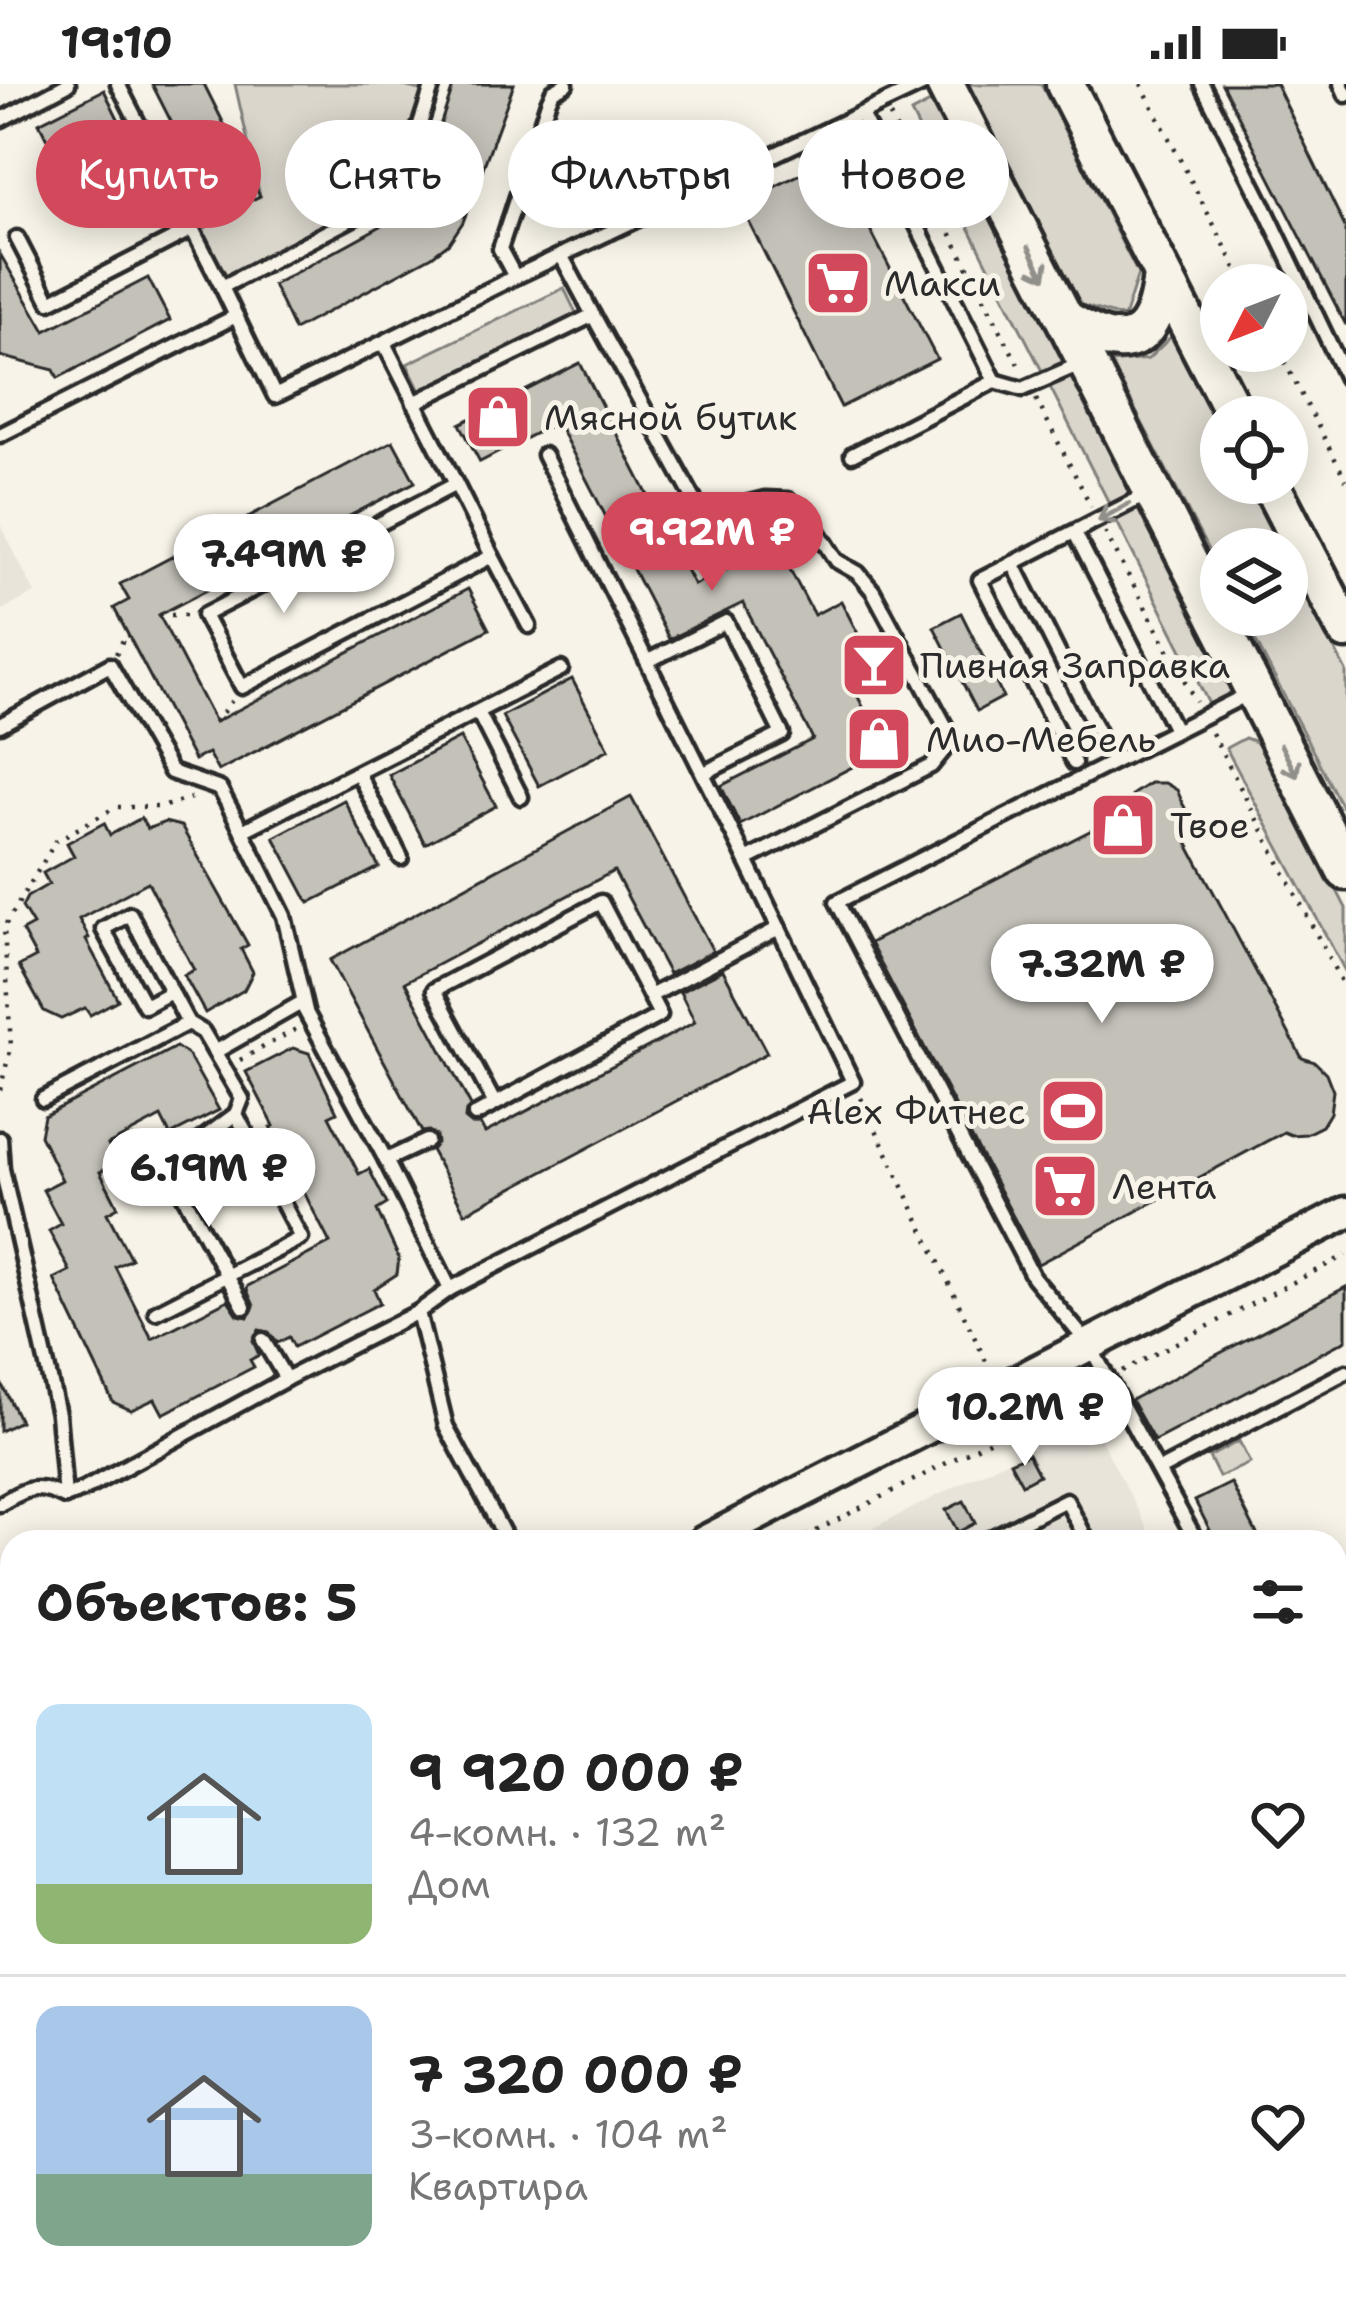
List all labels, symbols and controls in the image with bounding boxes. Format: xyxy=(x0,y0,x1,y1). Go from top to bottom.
text: 19:10 xyxy=(60,12,173,72)
chip: Купить xyxy=(36,120,261,228)
chip: Снять xyxy=(285,120,484,228)
chip: Фильтры xyxy=(508,120,774,228)
chip: Новое xyxy=(798,120,1009,228)
one-way arrow xyxy=(1026,245,1049,280)
supermarket icon: Макси xyxy=(803,248,873,318)
place label: Макси xyxy=(884,259,1001,308)
north arrow xyxy=(1200,264,1308,372)
map controls xyxy=(1200,264,1308,636)
shop icon: Мясной бутик xyxy=(463,382,533,452)
place label: Мясной бутик xyxy=(544,393,797,442)
button: locate xyxy=(1200,396,1308,504)
pin: 9.92M ₽ xyxy=(601,492,823,594)
one-way arrow xyxy=(1097,501,1132,525)
text: 9.92M ₽ xyxy=(628,505,796,557)
pin: 7.49M ₽ xyxy=(173,514,395,616)
text: 7.49M ₽ xyxy=(200,527,368,579)
button: layers xyxy=(1200,528,1308,636)
bar icon: Пивная Заправка xyxy=(839,630,909,700)
place label: Пивная Заправка xyxy=(920,641,1230,690)
shop icon: Мио-Мебель xyxy=(844,704,914,774)
place label: Мио-Мебель xyxy=(926,715,1156,764)
one-way arrow xyxy=(1278,742,1301,777)
shop icon: Твое xyxy=(1088,790,1158,860)
place label: Твое xyxy=(1170,801,1250,850)
pin: 7.32M ₽ xyxy=(991,924,1213,1026)
text: 7.32M ₽ xyxy=(1018,937,1186,989)
sports icon: Alex Фитнес xyxy=(1038,1076,1108,1146)
place label: Alex Фитнес xyxy=(807,1087,1026,1136)
pin: 6.19M ₽ xyxy=(98,1128,320,1230)
text: 6.19M ₽ xyxy=(129,1141,289,1193)
supermarket icon: Лента xyxy=(1030,1151,1100,1221)
place label: Лента xyxy=(1112,1162,1216,1211)
pin: 10.2M ₽ xyxy=(914,1367,1136,1469)
text: 10.2M ₽ xyxy=(945,1380,1105,1432)
text: Объектов: 5 xyxy=(36,1568,358,1636)
icon: filters xyxy=(1245,1569,1311,1635)
text: 9 920 000 ₽ xyxy=(408,1738,744,1806)
icon: home xyxy=(132,1752,276,1896)
icon: heart xyxy=(1245,1791,1311,1857)
text: 4-комн. · 132 m² xyxy=(408,1806,726,1858)
text: Дом xyxy=(408,1858,490,1910)
text: 7 320 000 ₽ xyxy=(408,2040,743,2108)
icon: home xyxy=(132,2054,276,2198)
icon: heart xyxy=(1245,2093,1311,2159)
text: 3-комн. · 104 m² xyxy=(408,2108,728,2160)
text: Квартира xyxy=(408,2160,588,2212)

